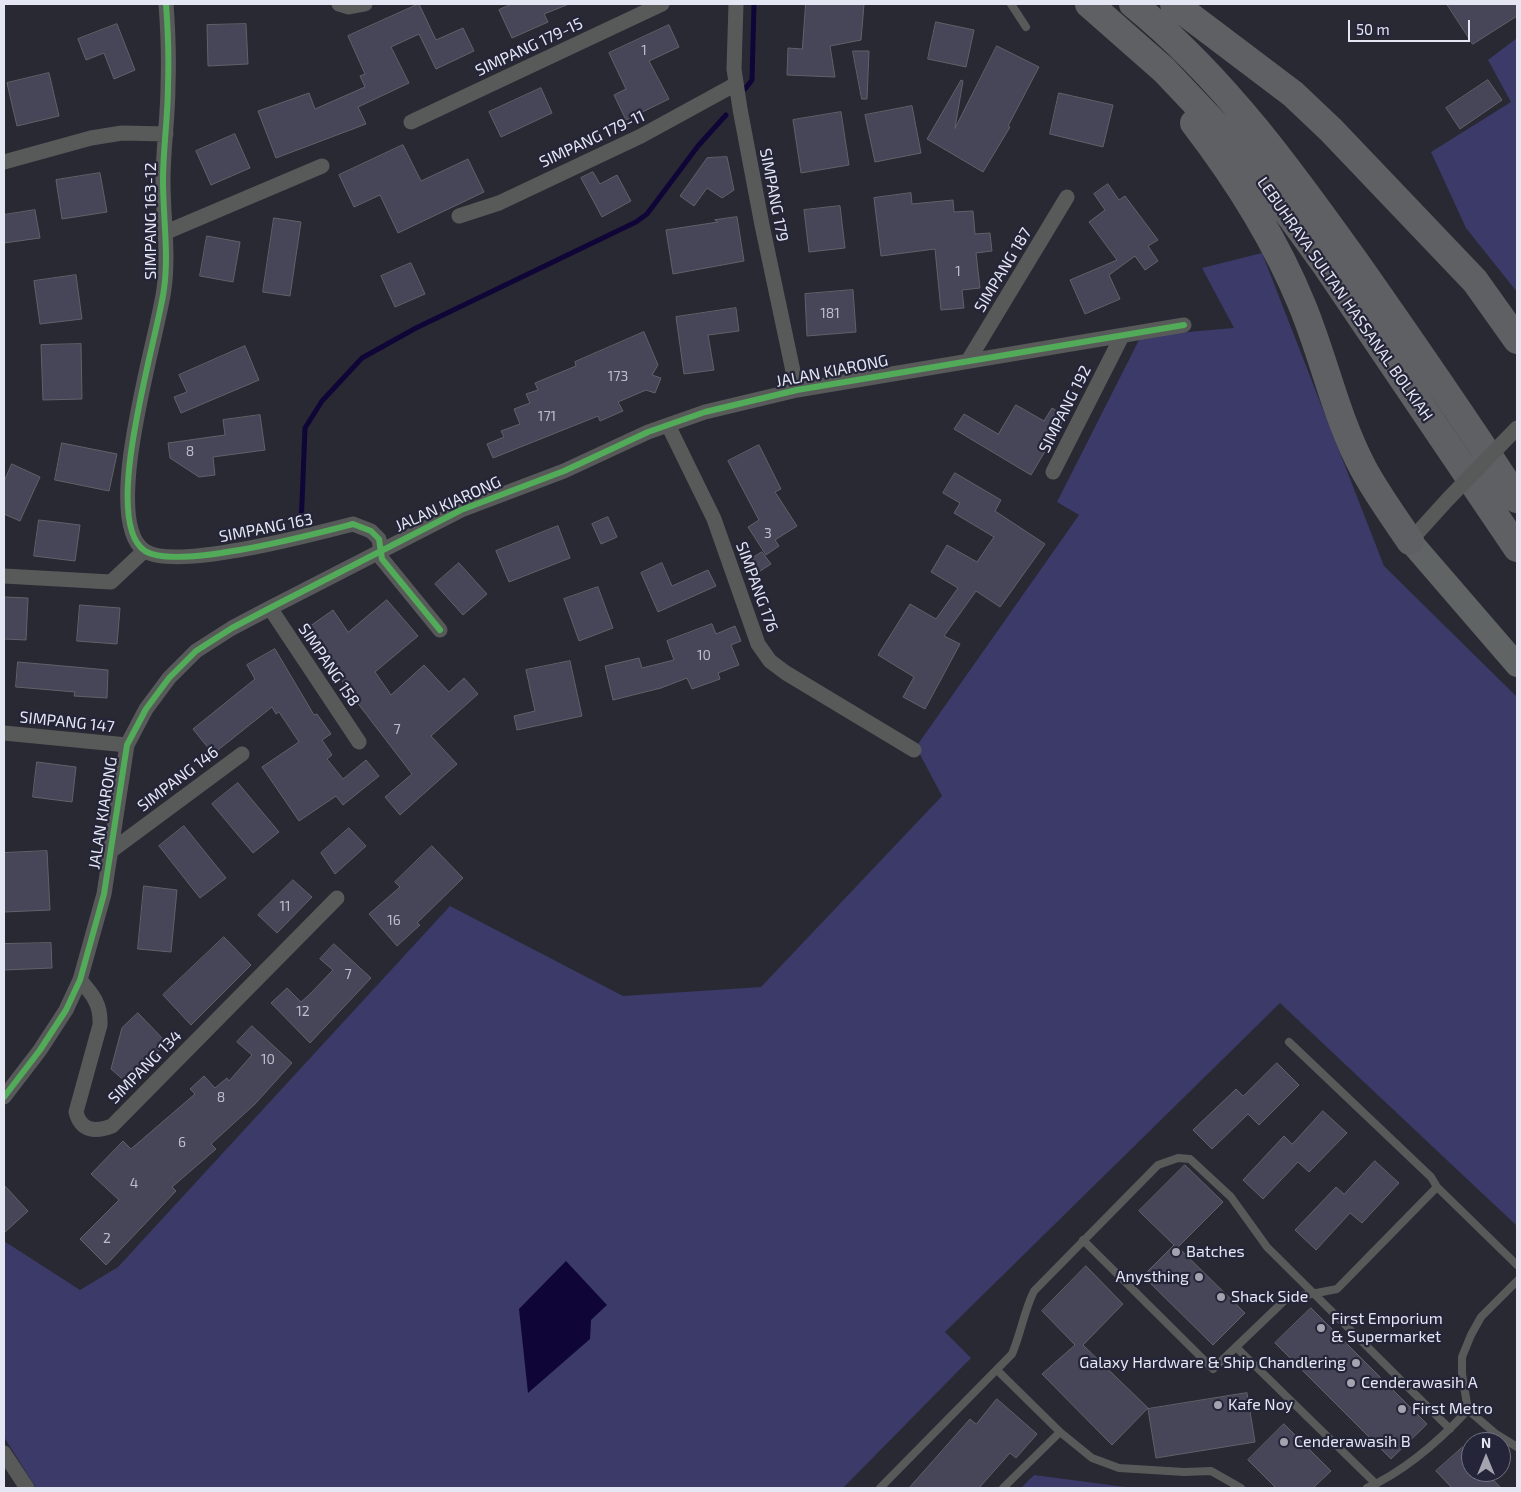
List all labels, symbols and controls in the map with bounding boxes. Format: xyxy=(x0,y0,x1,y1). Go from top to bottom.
scale bar xyxy=(1351,10,1474,42)
street label: SIMPANG 179-15 xyxy=(472,14,586,80)
text: 50 m xyxy=(1356,20,1390,38)
house number: 1 xyxy=(641,42,647,58)
street label: SIMPANG 179-11 xyxy=(536,106,648,172)
street label: SIMPANG 179 xyxy=(756,147,792,243)
street label: SIMPANG 163-12 xyxy=(141,162,161,280)
street label: LEBUHRAYA SULTAN HASSANAL BOLKIAH xyxy=(1253,173,1437,425)
street label: SIMPANG 187 xyxy=(970,224,1036,316)
house number: 1 xyxy=(955,263,961,279)
house number: 181 xyxy=(820,305,840,321)
street label: JALAN KIARONG xyxy=(774,351,890,391)
street label: SIMPANG 192 xyxy=(1035,362,1095,456)
house number: 173 xyxy=(608,368,628,384)
house number: 171 xyxy=(538,408,556,424)
house number: 8 xyxy=(186,443,194,459)
street label: JALAN KIARONG xyxy=(392,472,504,536)
street label: SIMPANG 163 xyxy=(217,509,315,547)
house number: 3 xyxy=(764,525,772,541)
street label: SIMPANG 176 xyxy=(732,539,782,635)
street label: SIMPANG 158 xyxy=(294,620,364,710)
house number: 10 xyxy=(697,647,711,663)
street label: SIMPANG 147 xyxy=(19,707,115,737)
house number: 7 xyxy=(393,721,401,737)
street label: SIMPANG 146 xyxy=(134,742,222,816)
street label: JALAN KIARONG xyxy=(85,755,121,871)
house number: 11 xyxy=(279,898,291,914)
house number: 16 xyxy=(387,912,401,928)
house number: 7 xyxy=(344,966,352,982)
house number: 12 xyxy=(296,1003,310,1019)
street label: SIMPANG 134 xyxy=(104,1026,186,1108)
house number: 10 xyxy=(261,1051,275,1067)
house number: 8 xyxy=(217,1089,225,1105)
house number: 6 xyxy=(178,1134,186,1150)
house number: 4 xyxy=(130,1175,138,1191)
house number: 2 xyxy=(103,1230,111,1246)
place label: Batches xyxy=(1186,1242,1245,1262)
marker: Batches xyxy=(1170,1246,1182,1258)
place label: Anysthing xyxy=(1116,1267,1189,1287)
marker: Anysthing xyxy=(1193,1271,1205,1283)
place label: Shack Side xyxy=(1231,1287,1308,1307)
marker: Shack Side xyxy=(1215,1291,1227,1303)
place label: First Emporium & Supermarket xyxy=(1331,1309,1443,1347)
marker: First Emporium & Supermarket xyxy=(1315,1322,1327,1334)
place label: Galaxy Hardware & Ship Chandlering xyxy=(1079,1353,1346,1373)
marker: Galaxy Hardware & Ship Chandlering xyxy=(1350,1357,1362,1369)
place label: Cenderawasih A xyxy=(1361,1373,1478,1393)
marker: Cenderawasih A xyxy=(1345,1377,1357,1389)
place label: Kafe Noy xyxy=(1228,1395,1293,1415)
marker: Kafe Noy xyxy=(1212,1399,1224,1411)
place label: First Metro xyxy=(1412,1399,1493,1419)
marker: First Metro xyxy=(1396,1403,1408,1415)
place label: Cenderawasih B xyxy=(1294,1432,1411,1452)
north arrow xyxy=(1461,1432,1511,1482)
text: N xyxy=(1481,1434,1491,1451)
marker: Cenderawasih B xyxy=(1278,1436,1290,1448)

